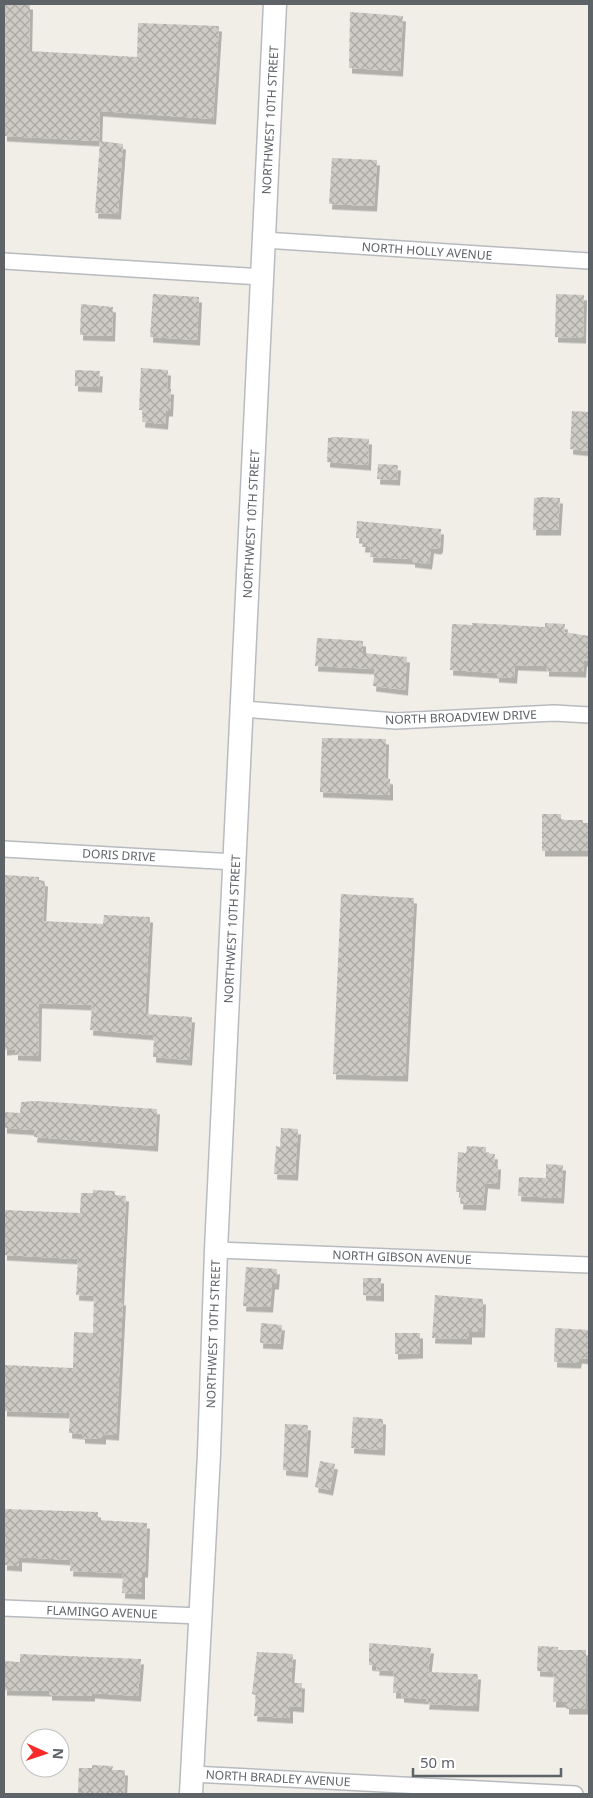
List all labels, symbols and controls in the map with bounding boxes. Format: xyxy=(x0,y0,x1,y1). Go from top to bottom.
street label: NORTHWEST 10TH STREET xyxy=(258,45,282,195)
street label: NORTH HOLLY AVENUE xyxy=(361,238,493,264)
street label: NORTHWEST 10TH STREET xyxy=(239,449,263,599)
street label: NORTH BROADVIEW DRIVE xyxy=(385,706,537,728)
street label: DORIS DRIVE xyxy=(82,845,156,865)
street label: NORTHWEST 10TH STREET xyxy=(220,854,244,1004)
street label: NORTH GIBSON AVENUE xyxy=(332,1246,472,1268)
street label: NORTHWEST 10TH STREET xyxy=(202,1259,224,1409)
street label: FLAMINGO AVENUE xyxy=(46,1602,158,1622)
north arrow xyxy=(20,1728,70,1778)
scale bar xyxy=(413,1746,560,1778)
text: N xyxy=(49,1748,68,1760)
text: 50 m xyxy=(420,1752,455,1772)
street label: NORTH BRADLEY AVENUE xyxy=(205,1766,351,1790)

